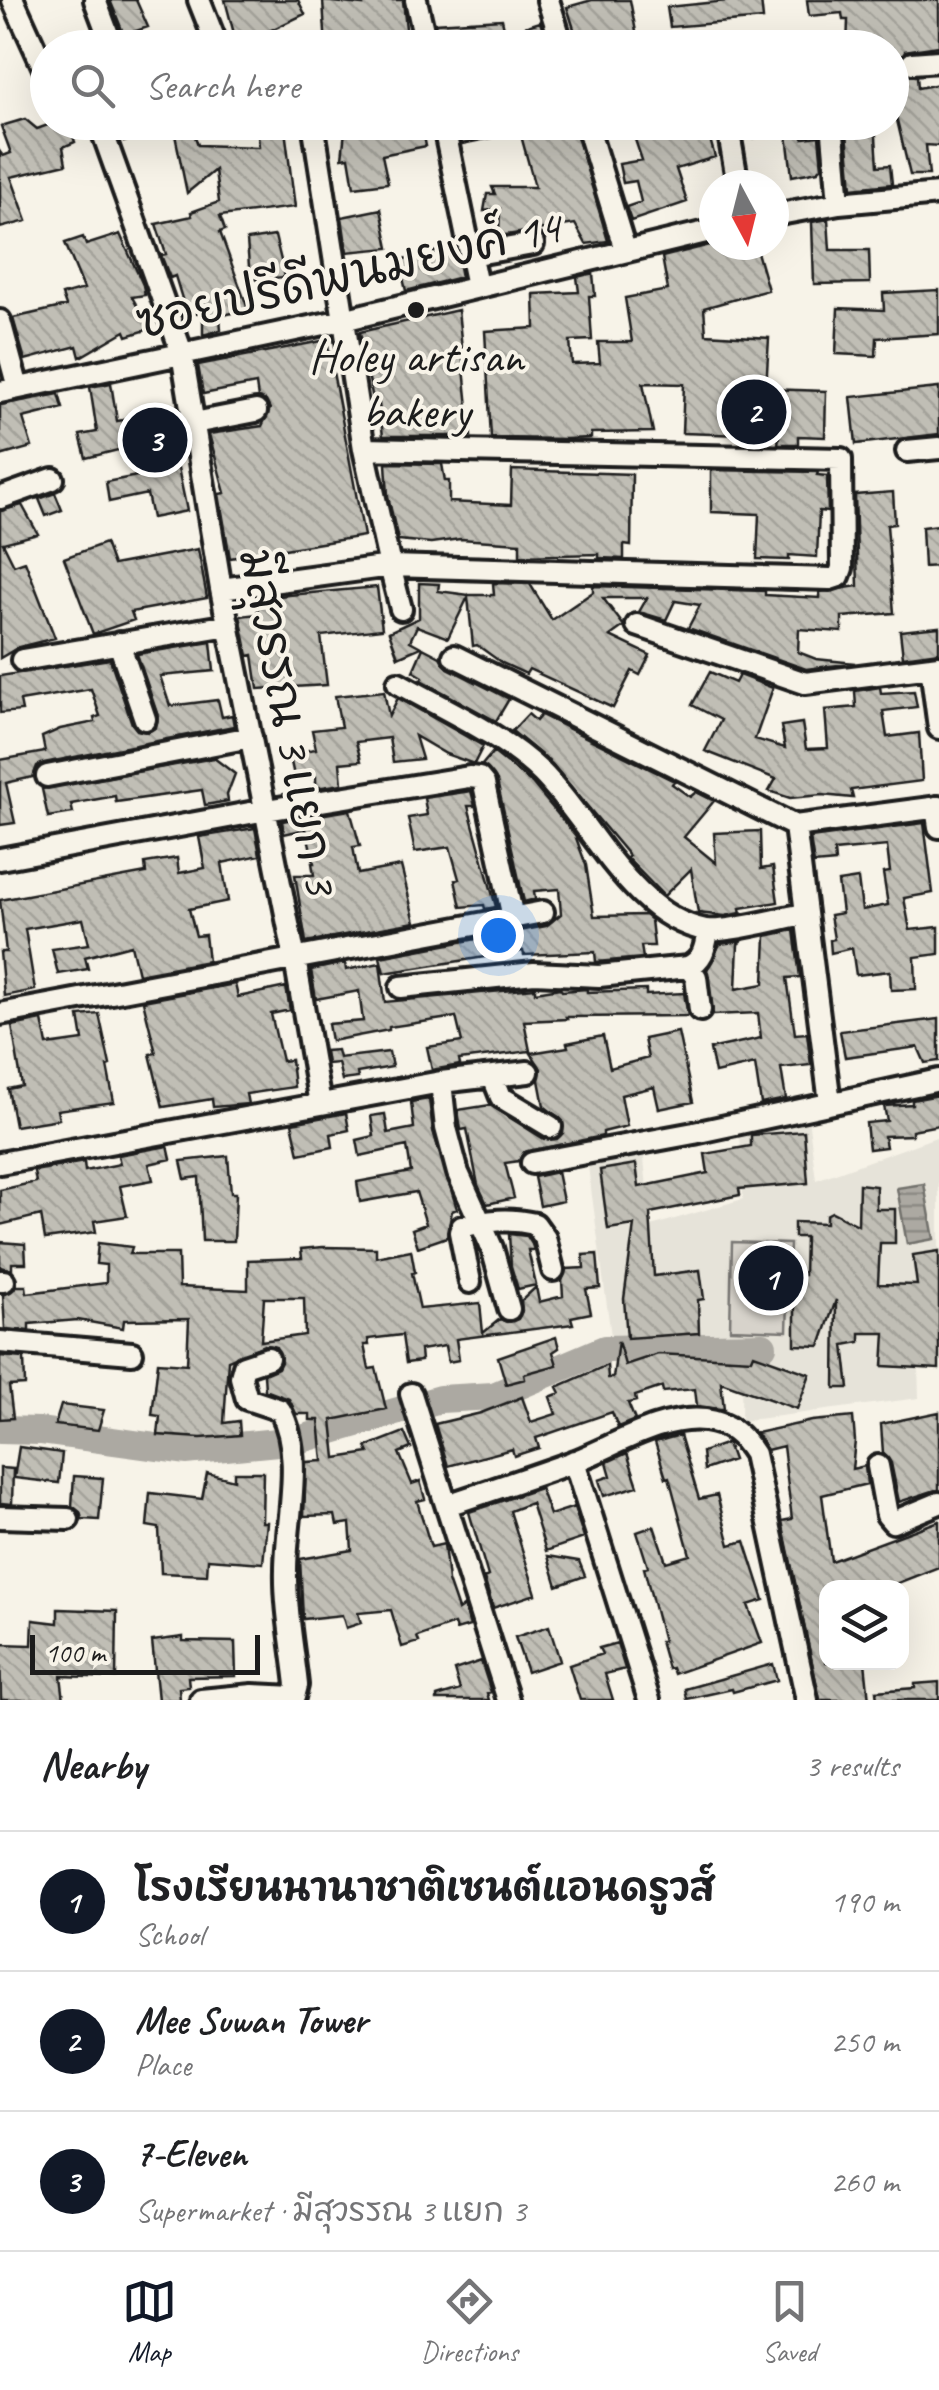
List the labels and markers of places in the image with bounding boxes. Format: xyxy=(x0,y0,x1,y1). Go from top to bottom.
marker: Holey artisan bakery xyxy=(405,299,427,321)
place label: Holey artisan bakery xyxy=(309,326,526,441)
pin: 2 xyxy=(722,374,786,450)
pin: 3 xyxy=(122,402,188,478)
pin: 1 xyxy=(738,1240,804,1316)

